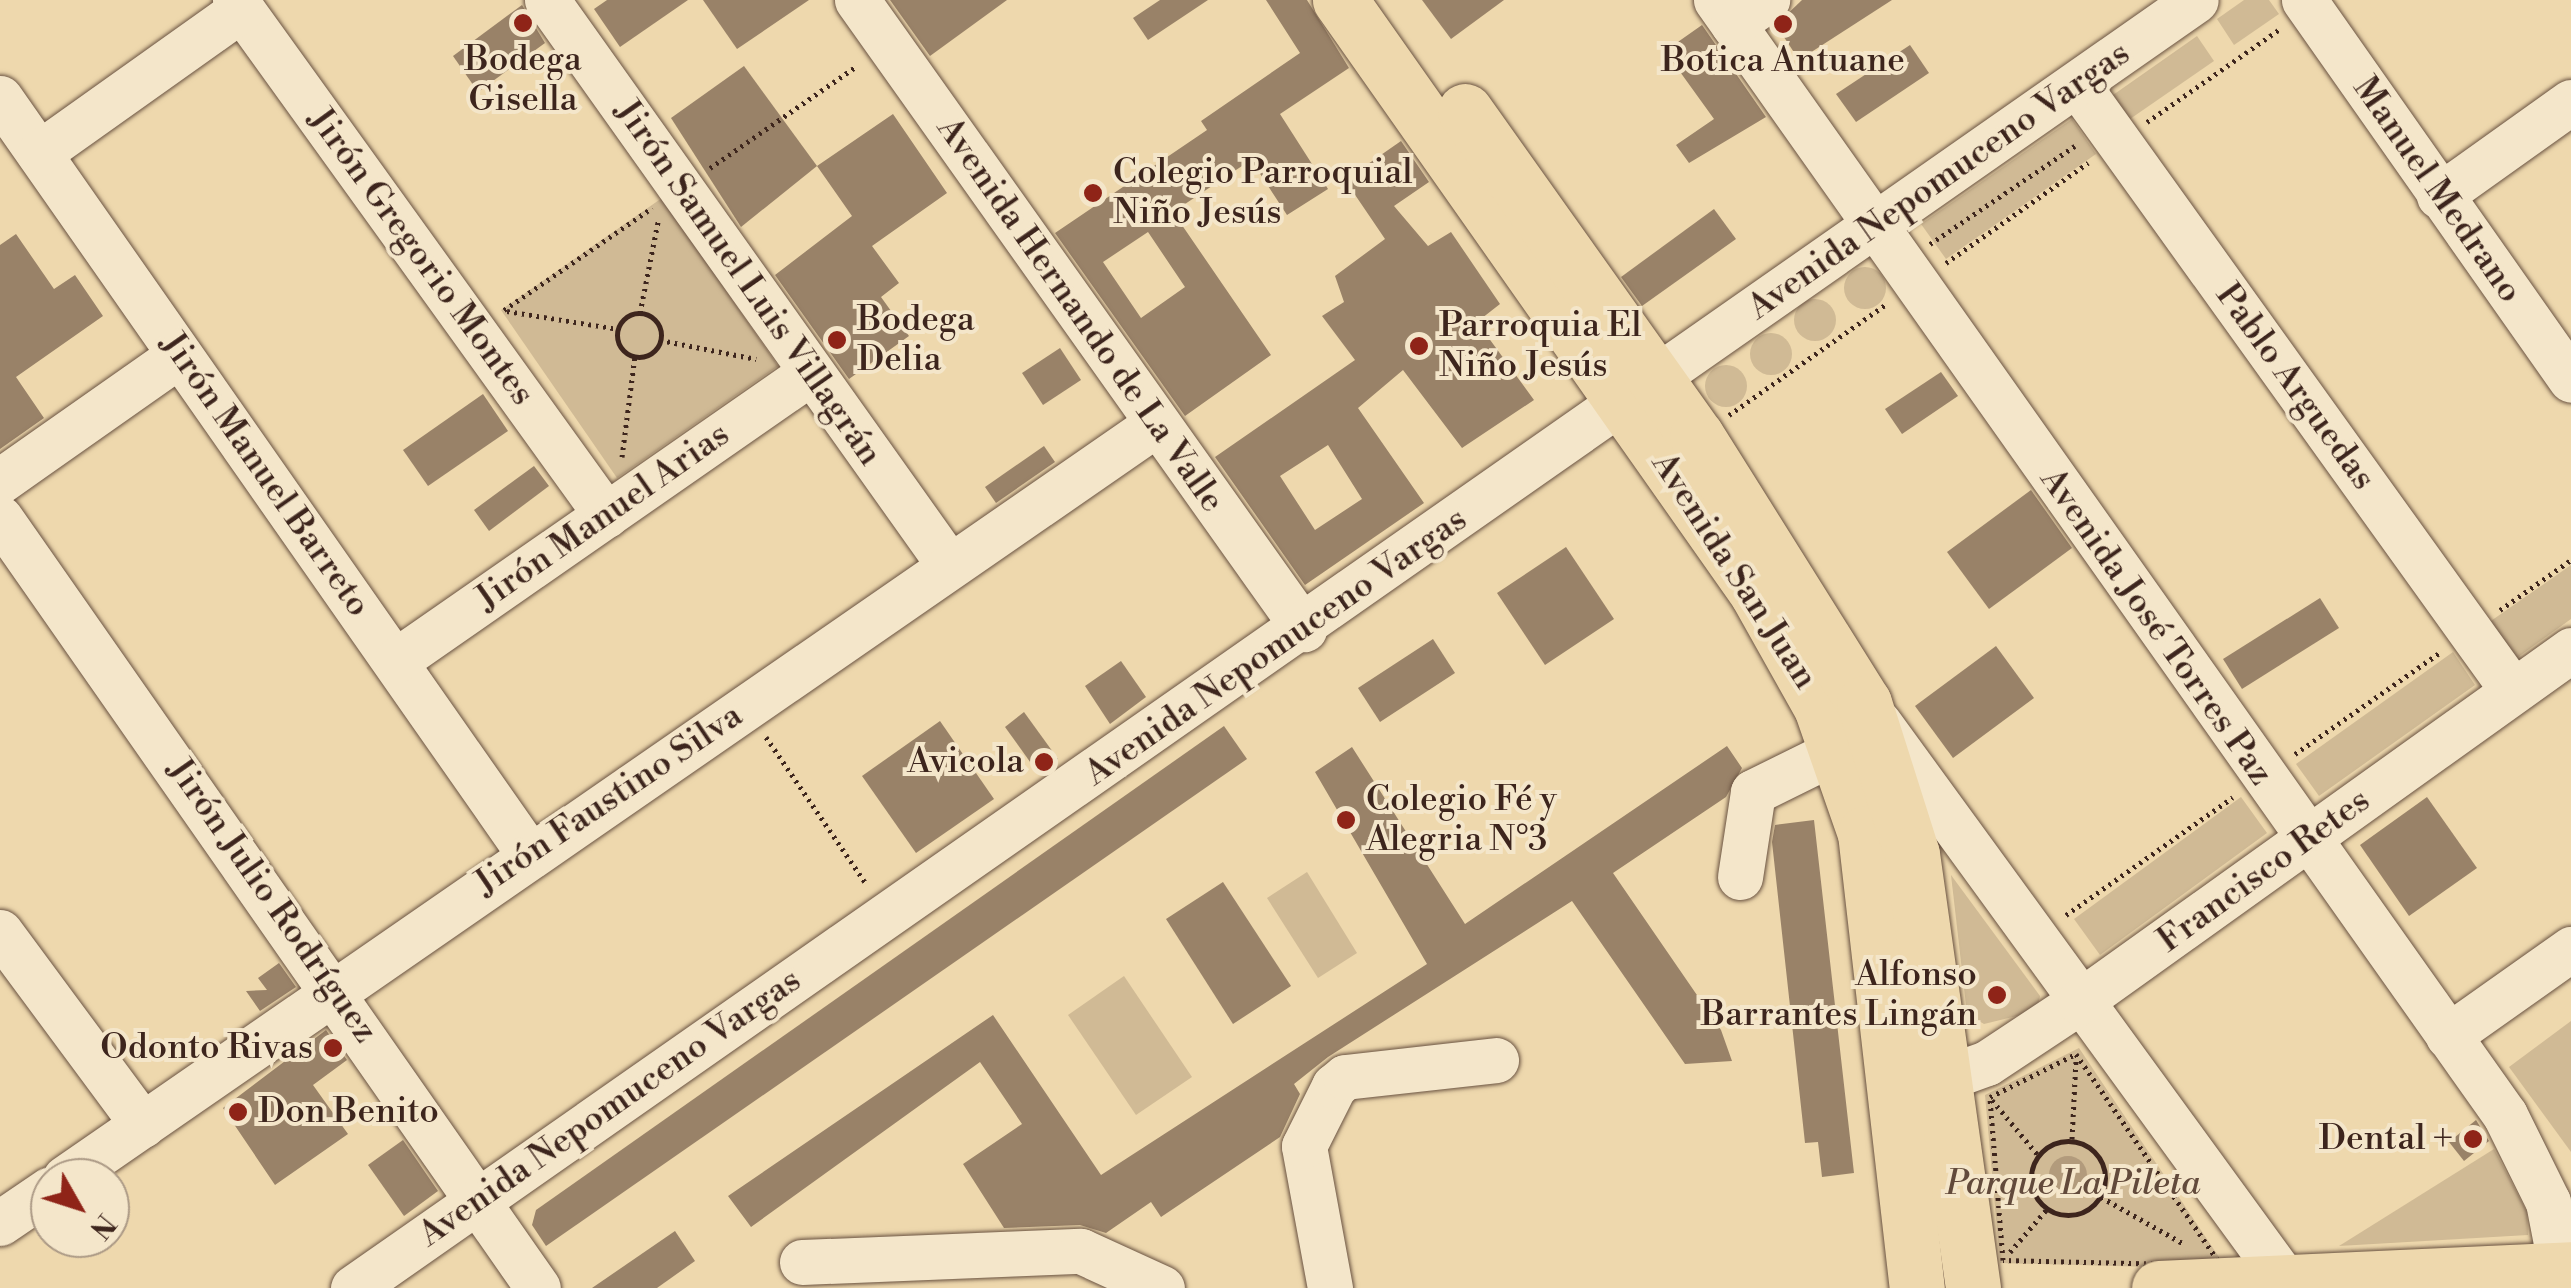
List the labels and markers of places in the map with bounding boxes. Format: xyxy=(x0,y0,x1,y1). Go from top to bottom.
marker: Bodega Gisella xyxy=(512,12,534,34)
marker: Botica Antuane xyxy=(1772,13,1794,35)
place label: Bodega Gisella xyxy=(464,39,582,121)
place label: Botica Antuane xyxy=(1661,40,1905,82)
place label: Colegio Parroquial Niño Jesús xyxy=(1113,152,1413,234)
marker: Colegio Parroquial Niño Jesús xyxy=(1082,182,1104,204)
place label: Bodega Delia xyxy=(857,299,975,381)
place label: Parroquia El Niño Jesús xyxy=(1439,305,1642,387)
marker: Bodega Delia xyxy=(826,329,848,351)
marker: Parroquia El Niño Jesús xyxy=(1408,335,1430,357)
place label: Avicola xyxy=(907,741,1024,783)
marker: Avicola xyxy=(1033,751,1055,773)
place label: Colegio Fé y Alegria N°3 xyxy=(1366,779,1557,861)
marker: Colegio Fé y Alegria N°3 xyxy=(1335,809,1357,831)
place label: Alfonso Barrantes Lingán xyxy=(1701,954,1977,1036)
marker: Alfonso Barrantes Lingán xyxy=(1986,984,2008,1006)
place label: Odonto Rivas xyxy=(100,1027,313,1069)
marker: Odonto Rivas xyxy=(322,1037,344,1059)
place label: Don Benito xyxy=(258,1091,439,1133)
marker: Don Benito xyxy=(227,1101,249,1123)
place label: Dental + xyxy=(2319,1118,2453,1160)
marker: Dental + xyxy=(2462,1128,2484,1150)

